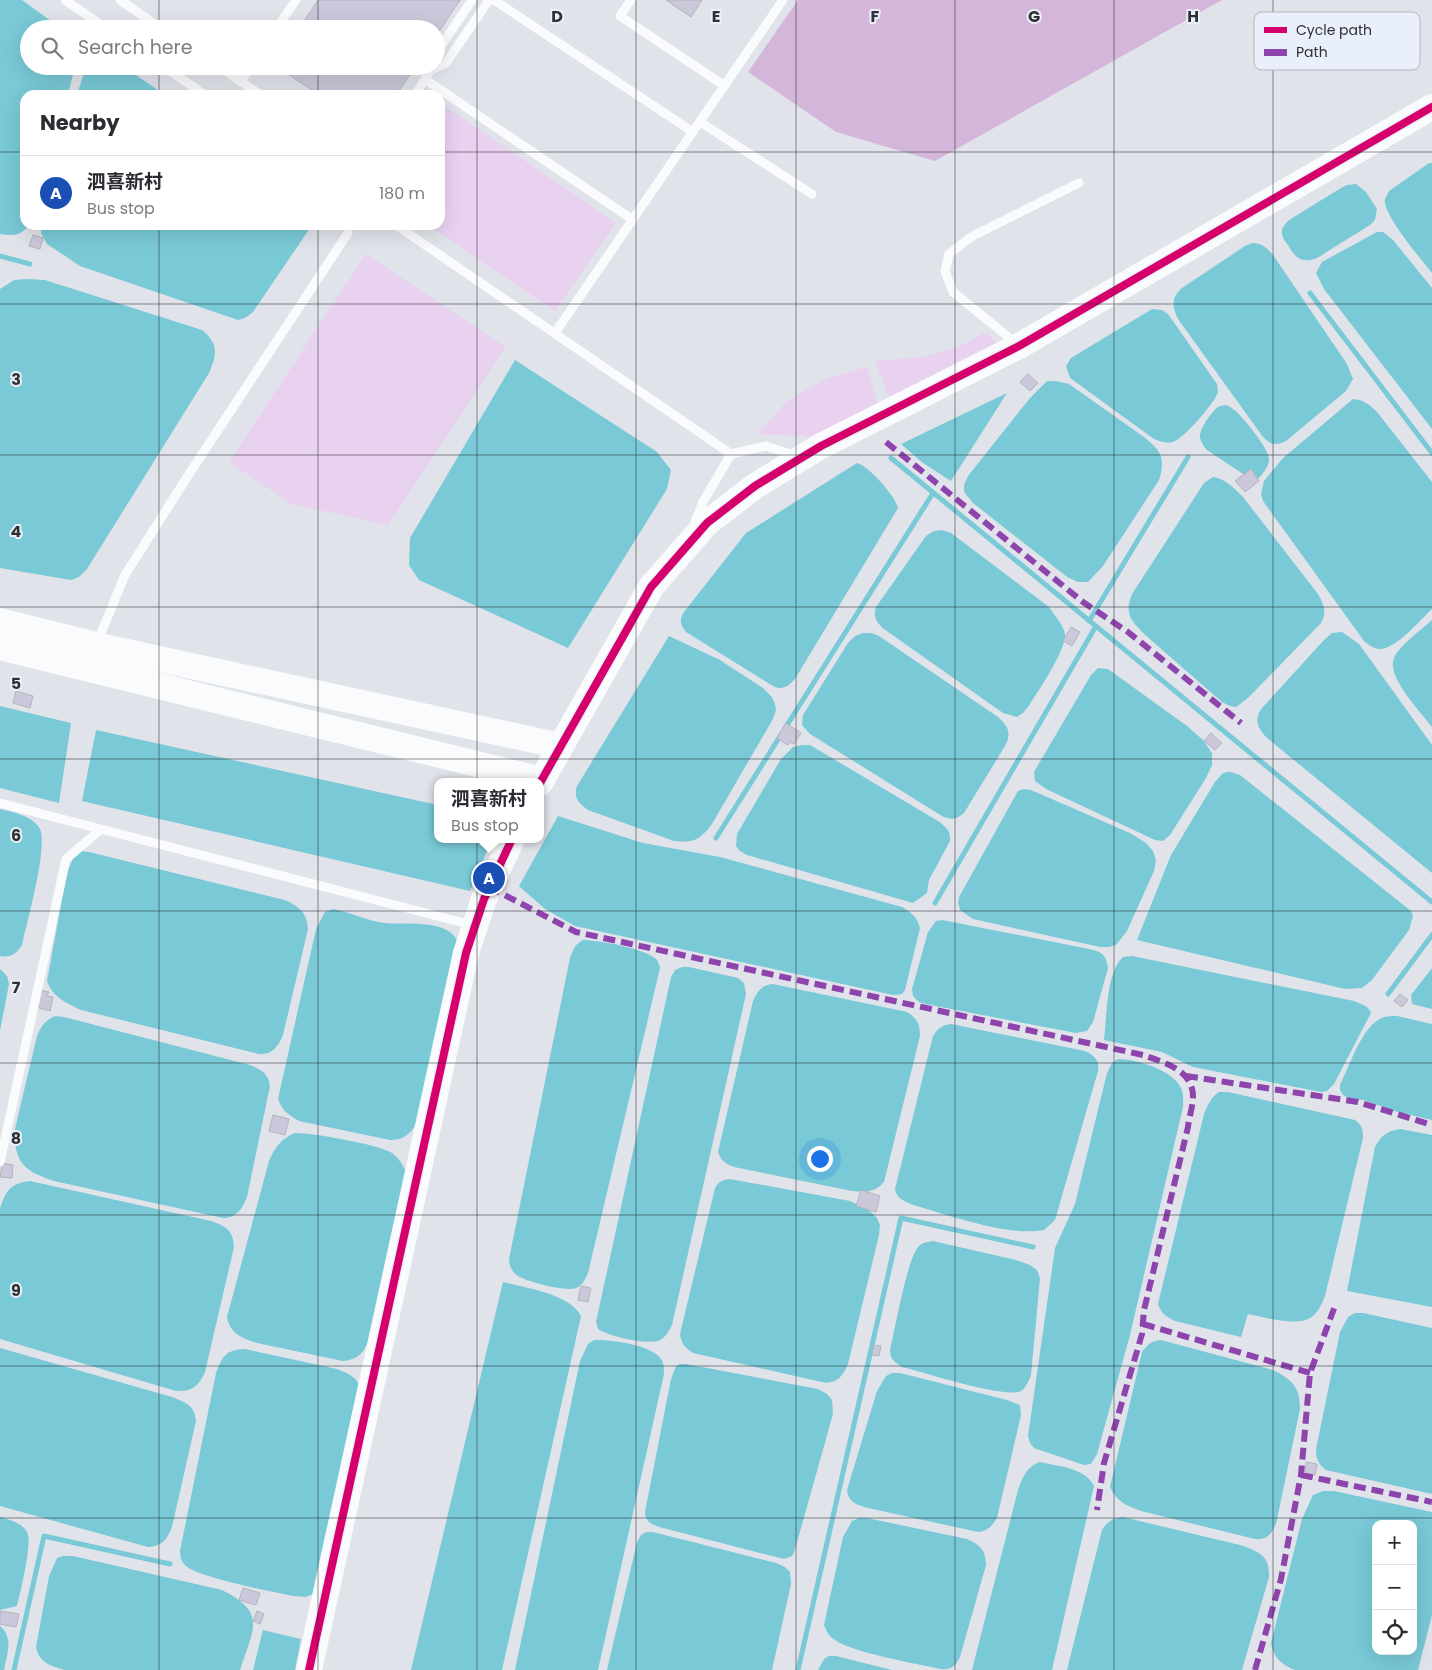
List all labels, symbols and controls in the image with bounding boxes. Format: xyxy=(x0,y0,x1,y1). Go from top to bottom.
text: D xyxy=(551,5,563,28)
text: E xyxy=(712,5,720,28)
text: F xyxy=(871,5,880,28)
text: G xyxy=(1028,5,1040,28)
text: H xyxy=(1187,5,1199,28)
legend xyxy=(1254,12,1420,70)
search box xyxy=(20,20,445,75)
text: Cycle path xyxy=(1296,20,1372,40)
icon: search xyxy=(38,34,66,62)
text: Search here xyxy=(78,34,192,61)
text: Path xyxy=(1296,42,1328,62)
text: Nearby xyxy=(40,108,120,137)
text: 泗喜新村 xyxy=(87,168,163,195)
text: A xyxy=(50,182,62,205)
text: 180 m xyxy=(379,182,425,205)
text: Bus stop xyxy=(87,197,155,220)
text: 3 xyxy=(11,368,21,391)
text: 4 xyxy=(11,520,22,543)
text: 5 xyxy=(11,672,21,695)
popup xyxy=(434,778,544,843)
text: 泗喜新村 xyxy=(451,785,527,812)
text: Bus stop xyxy=(451,814,519,837)
text: 6 xyxy=(11,824,21,847)
pin: A xyxy=(473,859,505,897)
text: 7 xyxy=(12,976,21,999)
text: 8 xyxy=(11,1127,21,1150)
your location xyxy=(807,1146,833,1172)
text: 9 xyxy=(11,1279,21,1302)
map controls xyxy=(1372,1520,1417,1655)
button: + xyxy=(1372,1520,1417,1565)
button: − xyxy=(1372,1565,1417,1610)
button: locate xyxy=(1372,1610,1417,1655)

